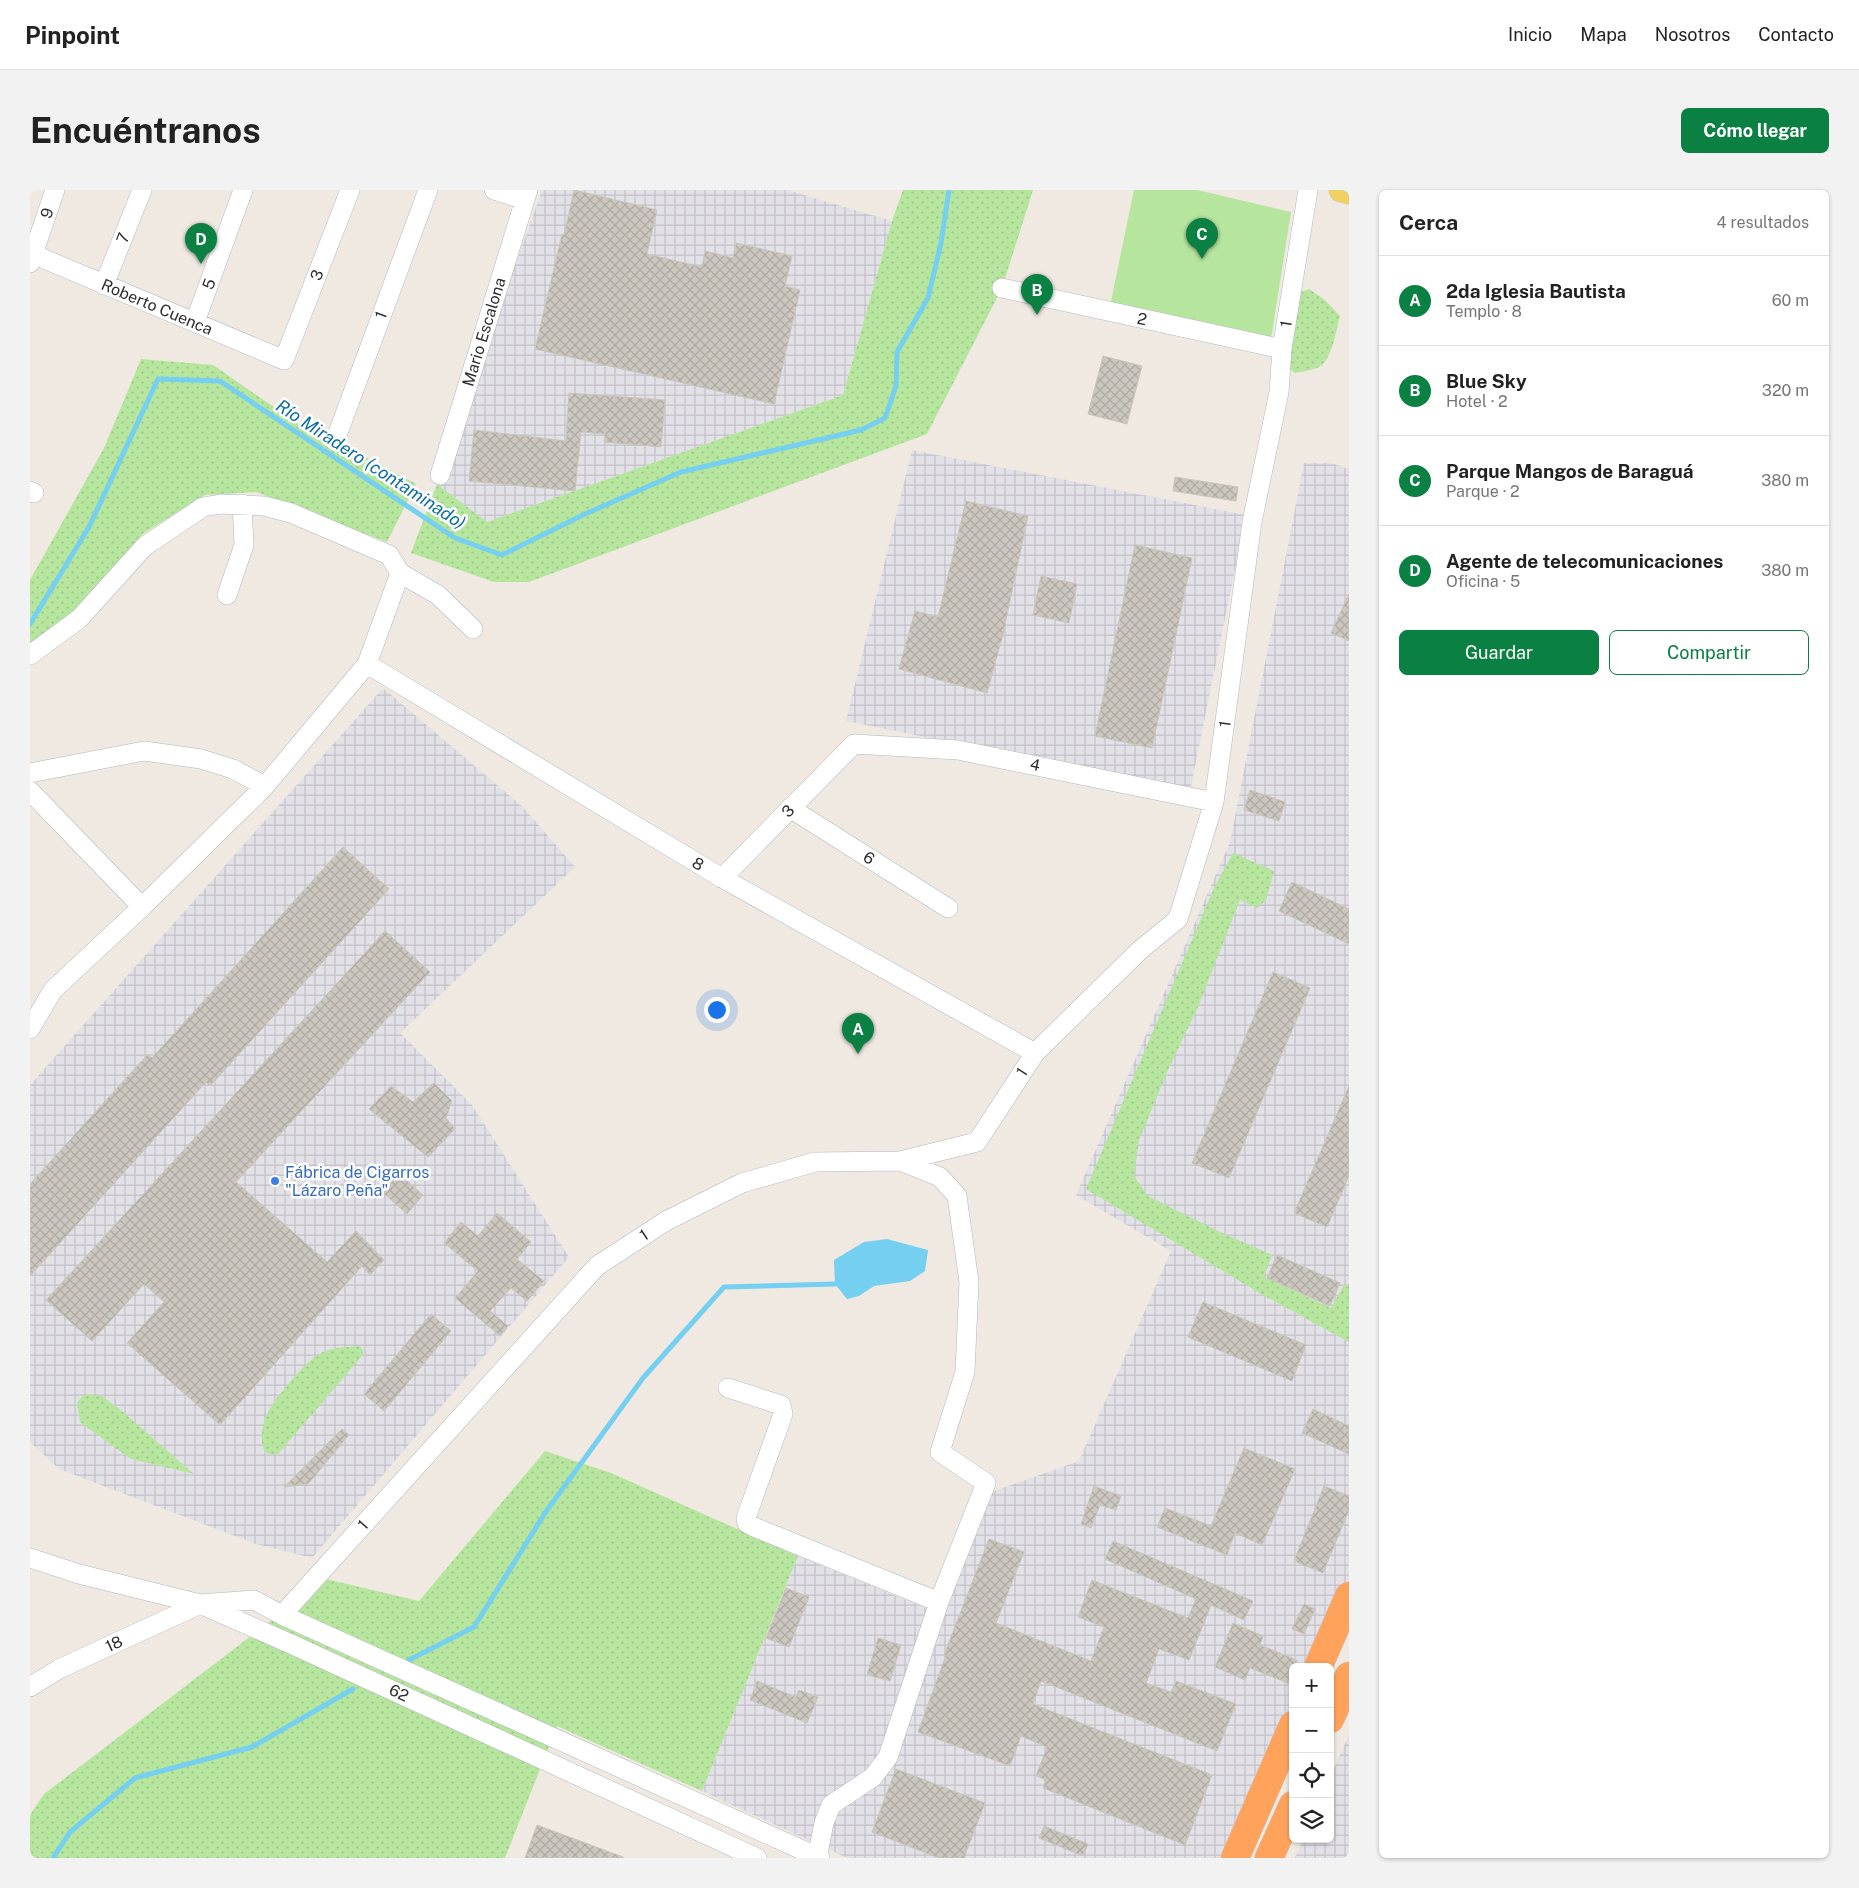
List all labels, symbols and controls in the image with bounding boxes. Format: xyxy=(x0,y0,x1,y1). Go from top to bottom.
text: Pinpoint xyxy=(25,21,120,49)
text: Inicio xyxy=(1508,24,1552,45)
text: Mapa xyxy=(1580,24,1627,45)
text: Nosotros xyxy=(1655,24,1730,45)
text: Contacto xyxy=(1758,24,1834,45)
button: Cómo llegar xyxy=(1681,108,1829,153)
text: Encuéntranos xyxy=(30,110,261,151)
street label: 9 xyxy=(36,205,58,221)
text: Cerca xyxy=(1399,210,1458,235)
text: 4 resultados xyxy=(1717,213,1809,232)
pin: C xyxy=(1186,218,1218,259)
pin: D xyxy=(185,223,217,264)
street label: 7 xyxy=(112,230,134,246)
street label: 3 xyxy=(306,267,328,283)
pin: B xyxy=(1021,274,1053,315)
street label: Roberto Cuenca xyxy=(98,275,216,339)
street label: Mario Escalona xyxy=(458,275,510,389)
street label: 5 xyxy=(198,276,220,292)
text: 2da Iglesia Bautista xyxy=(1446,280,1626,302)
text: A xyxy=(1409,291,1421,310)
text: 60 m xyxy=(1772,291,1809,310)
text: Templo · 8 xyxy=(1446,302,1522,321)
street label: 1 xyxy=(371,309,391,321)
street label: 2 xyxy=(1135,309,1149,329)
street label: 1 xyxy=(1276,319,1296,329)
text: Blue Sky xyxy=(1446,370,1527,392)
text: B xyxy=(1410,381,1420,400)
text: 320 m xyxy=(1762,381,1809,400)
text: Hotel · 2 xyxy=(1446,392,1508,411)
water label: Río Miradero (contaminado) xyxy=(272,395,470,533)
text: Parque Mangos de Baraguá xyxy=(1446,460,1694,482)
text: C xyxy=(1409,471,1421,490)
text: 380 m xyxy=(1761,471,1809,490)
text: Parque · 2 xyxy=(1446,482,1520,501)
text: Agente de telecomunicaciones xyxy=(1446,550,1723,572)
text: D xyxy=(1409,561,1421,580)
text: 380 m xyxy=(1761,561,1809,580)
text: Oficina · 5 xyxy=(1446,572,1520,591)
button: Guardar xyxy=(1399,630,1599,675)
button: Compartir xyxy=(1609,630,1809,675)
street label: 1 xyxy=(1215,719,1235,729)
street label: 4 xyxy=(1028,755,1042,775)
street label: 3 xyxy=(778,801,798,821)
street label: 6 xyxy=(860,847,878,869)
street label: 8 xyxy=(689,853,707,875)
your location xyxy=(704,997,730,1023)
pin: A xyxy=(842,1013,874,1054)
street label: 1 xyxy=(1012,1064,1032,1080)
place label: Fábrica de Cigarros "Lázaro Peña" xyxy=(285,1163,429,1200)
marker: Fábrica de Cigarros "Lázaro Peña" xyxy=(269,1175,281,1187)
street label: 1 xyxy=(636,1225,652,1245)
street label: 1 xyxy=(354,1516,372,1534)
street label: 18 xyxy=(102,1632,126,1656)
map controls xyxy=(1289,1663,1334,1843)
button: + xyxy=(1289,1663,1334,1708)
street label: 62 xyxy=(386,1680,412,1706)
button: − xyxy=(1289,1708,1334,1753)
button: locate xyxy=(1289,1753,1334,1798)
button: layers xyxy=(1289,1798,1334,1843)

